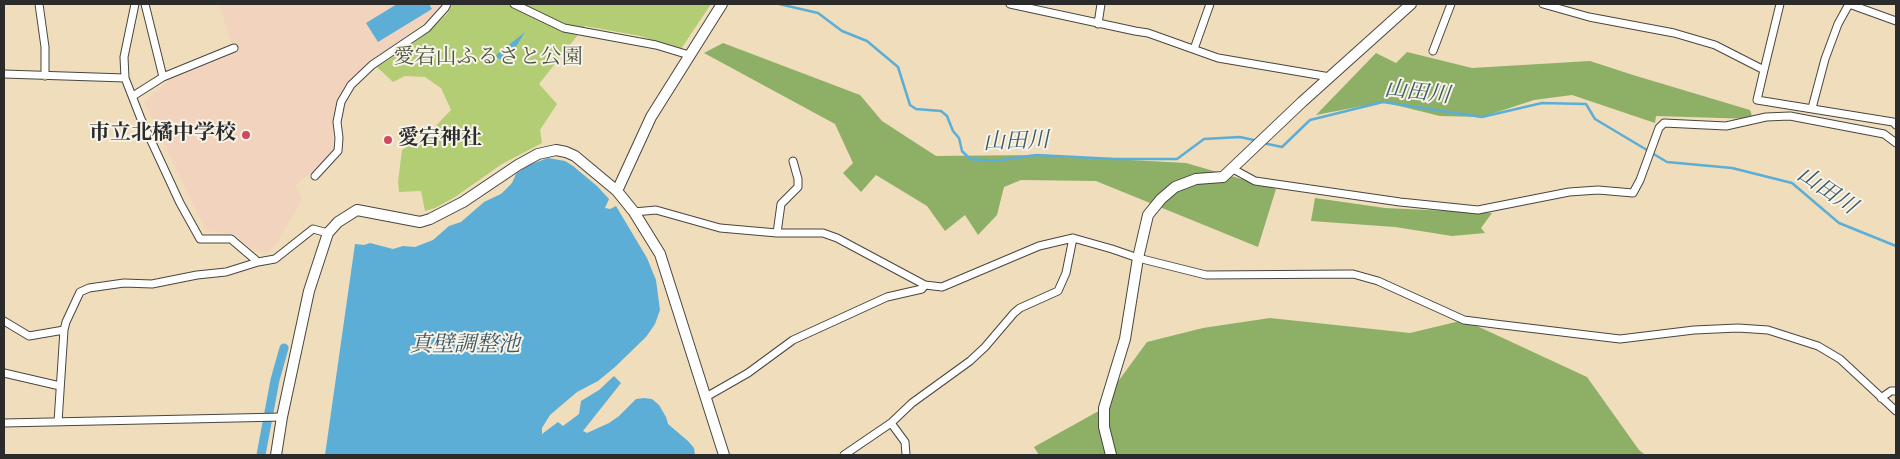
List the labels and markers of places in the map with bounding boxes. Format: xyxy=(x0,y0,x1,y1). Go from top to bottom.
place label: 市立北橘中学校 xyxy=(89,122,236,148)
place label: 愛宕神社 xyxy=(398,127,482,153)
marker: 市立北橘中学校 xyxy=(240,129,252,141)
marker: 愛宕神社 xyxy=(382,134,394,146)

